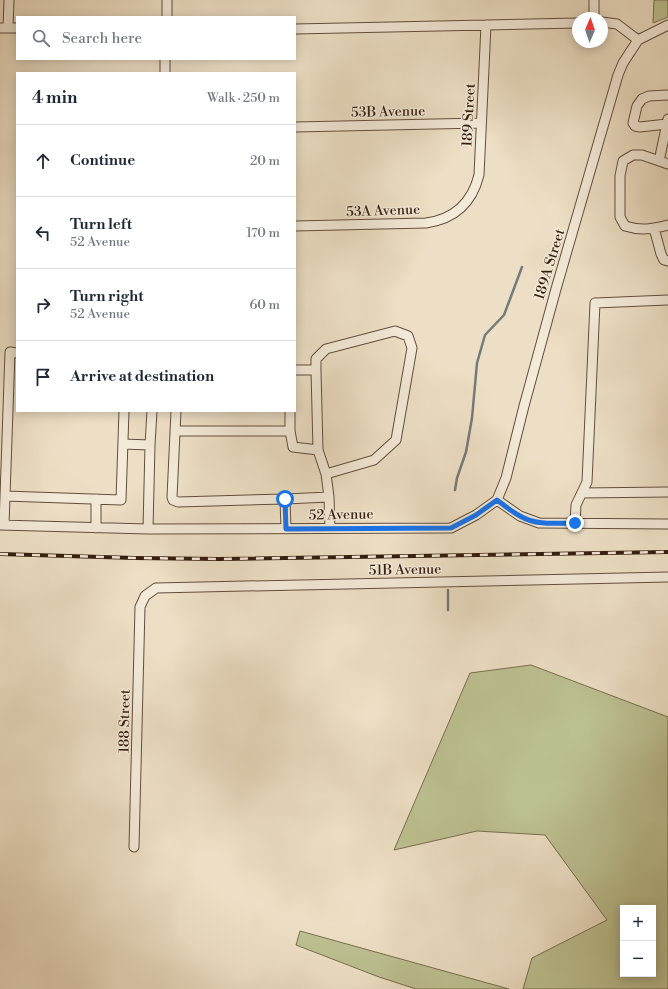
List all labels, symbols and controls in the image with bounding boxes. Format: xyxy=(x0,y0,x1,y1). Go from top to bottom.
north arrow xyxy=(572,12,608,48)
search box xyxy=(16,16,296,60)
icon: search xyxy=(30,27,52,49)
text: Search here xyxy=(62,29,142,48)
street label: 189 Street xyxy=(458,83,480,147)
text: 4 min xyxy=(32,87,77,109)
text: Walk · 250 m xyxy=(207,90,280,106)
street label: 53B Avenue xyxy=(351,102,425,122)
icon: ahead xyxy=(32,150,54,172)
text: Continue xyxy=(70,151,135,170)
text: 20 m xyxy=(250,153,280,169)
street label: 53A Avenue xyxy=(346,201,420,221)
text: Turn left xyxy=(70,215,132,234)
icon: left xyxy=(32,222,54,244)
text: 170 m xyxy=(246,225,280,241)
street label: 189A Street xyxy=(531,227,569,302)
text: 52 Avenue xyxy=(70,234,130,250)
text: Turn right xyxy=(70,287,144,306)
icon: right xyxy=(32,294,54,316)
text: 60 m xyxy=(249,297,280,313)
text: 52 Avenue xyxy=(70,306,130,322)
icon: arrive xyxy=(32,366,54,388)
text: Arrive at destination xyxy=(70,367,214,386)
route start xyxy=(276,490,294,508)
street label: 52 Avenue xyxy=(308,505,374,525)
route end xyxy=(566,514,584,532)
street label: 51B Avenue xyxy=(369,560,441,580)
street label: 188 Street xyxy=(115,689,135,753)
map controls xyxy=(620,905,656,977)
button: + xyxy=(620,905,656,941)
button: − xyxy=(620,941,656,977)

